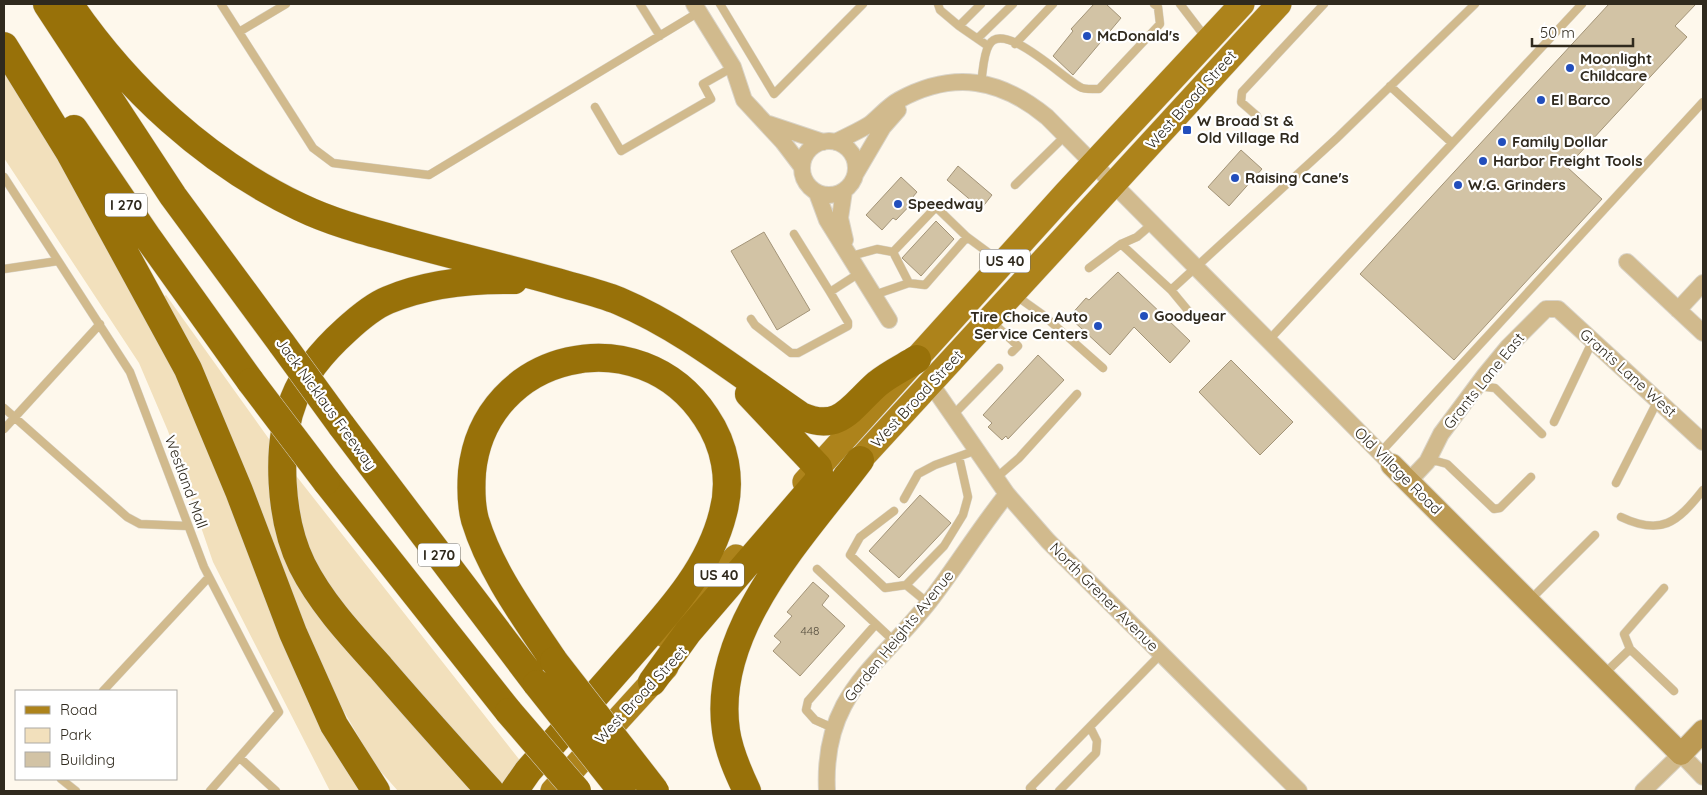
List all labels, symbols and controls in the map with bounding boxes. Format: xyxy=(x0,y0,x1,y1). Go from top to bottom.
scale bar xyxy=(1532,15,1633,47)
text: 50 m xyxy=(1540,23,1575,42)
place label: McDonald's xyxy=(1097,26,1179,45)
marker: McDonald's xyxy=(1081,30,1093,42)
street label: West Broad Street xyxy=(1141,46,1240,153)
place label: Moonlight Childcare xyxy=(1580,49,1652,85)
marker: Moonlight Childcare xyxy=(1564,62,1576,74)
place label: El Barco xyxy=(1551,90,1610,109)
marker: El Barco xyxy=(1535,94,1547,106)
place label: W Broad St & Old Village Rd xyxy=(1197,111,1299,147)
marker: W Broad St & Old Village Rd xyxy=(1181,124,1193,136)
place label: Family Dollar xyxy=(1512,132,1608,151)
marker: Family Dollar xyxy=(1496,136,1508,148)
place label: Harbor Freight Tools xyxy=(1493,151,1642,170)
marker: Harbor Freight Tools xyxy=(1477,155,1489,167)
place label: Raising Cane's xyxy=(1245,168,1349,187)
marker: Raising Cane's xyxy=(1229,172,1241,184)
place label: W.G. Grinders xyxy=(1468,175,1566,194)
marker: W.G. Grinders xyxy=(1452,179,1464,191)
road number: I 270 xyxy=(105,194,147,216)
place label: Speedway xyxy=(908,194,983,213)
marker: Speedway xyxy=(892,198,904,210)
road number: US 40 xyxy=(980,250,1030,272)
place label: Goodyear xyxy=(1154,306,1227,325)
place label: Tire Choice Auto Service Centers xyxy=(970,307,1088,343)
marker: Goodyear xyxy=(1138,310,1150,322)
marker: Tire Choice Auto Service Centers xyxy=(1092,320,1104,332)
street label: Grants Lane West xyxy=(1576,324,1681,421)
street label: Grants Lane East xyxy=(1439,329,1528,433)
street label: Jack Nicklaus Freeway xyxy=(272,334,381,474)
street label: West Broad Street xyxy=(867,346,967,451)
street label: Old Village Road xyxy=(1351,423,1446,518)
street label: Westland Mall xyxy=(161,433,212,531)
street label: North Grener Avenue xyxy=(1046,538,1163,655)
road number: I 270 xyxy=(418,544,460,566)
road number: US 40 xyxy=(694,564,744,586)
street label: Garden Heights Avenue xyxy=(840,566,958,705)
house number: 448 xyxy=(800,623,820,638)
street label: West Broad Street xyxy=(591,642,691,747)
legend xyxy=(15,690,178,780)
text: Road xyxy=(60,700,97,719)
text: Park xyxy=(60,725,92,744)
text: Building xyxy=(60,750,115,769)

